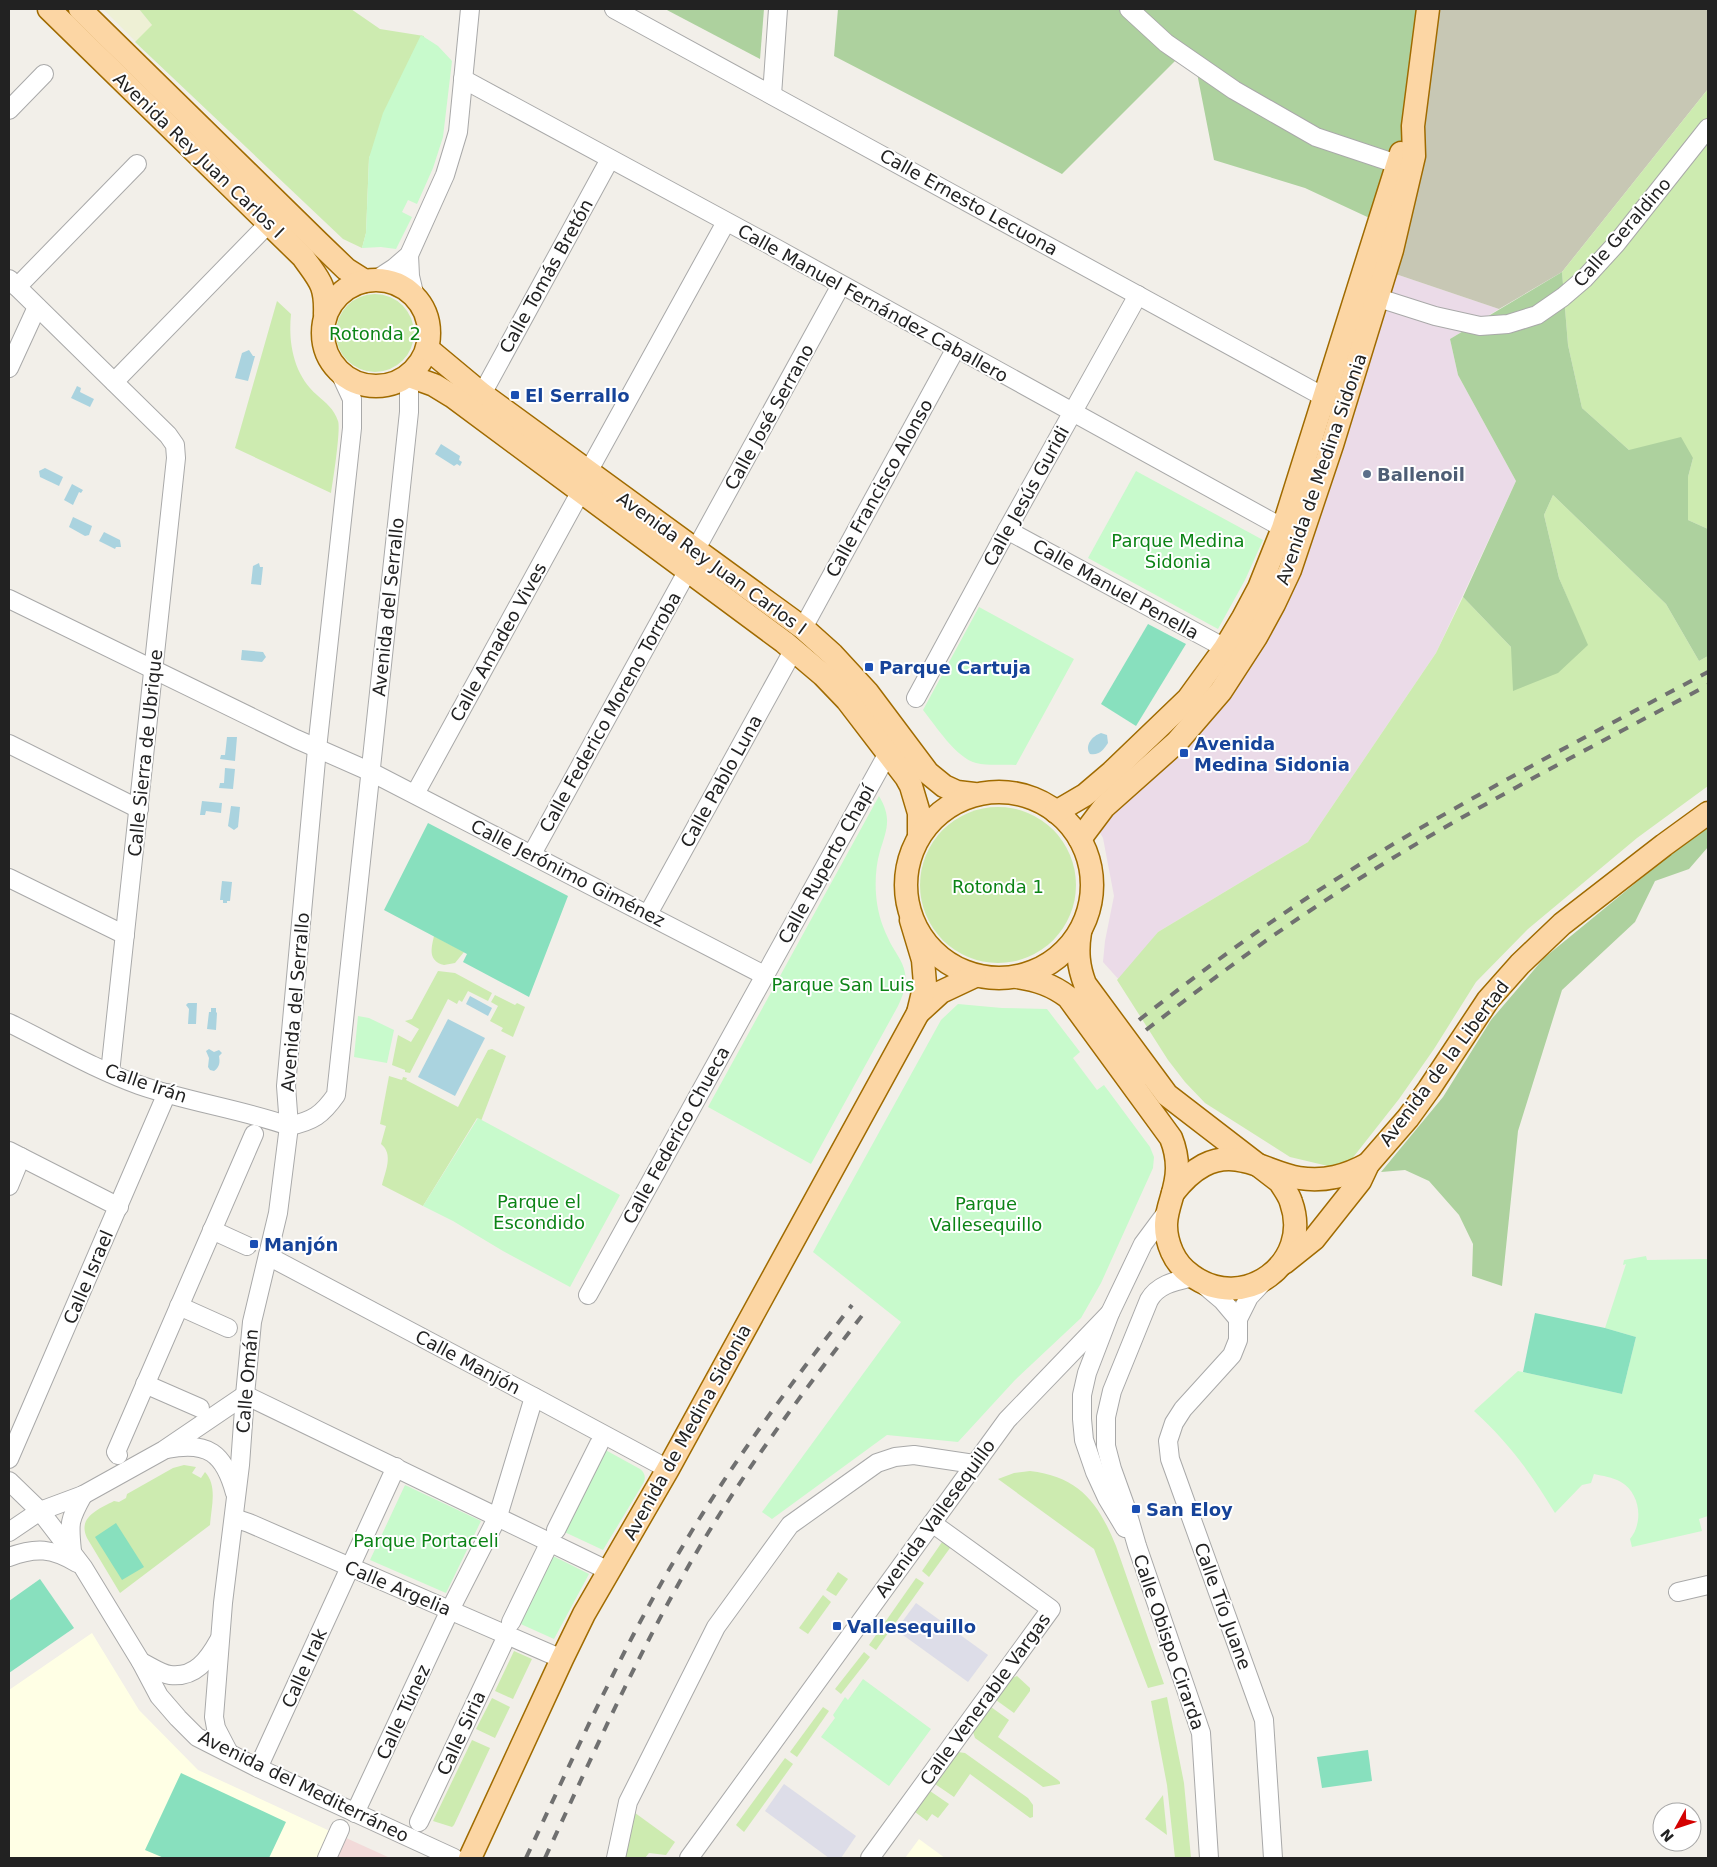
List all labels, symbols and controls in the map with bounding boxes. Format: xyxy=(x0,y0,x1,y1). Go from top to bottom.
street label: Avenida Rey Juan Carlos I xyxy=(109,68,289,242)
street label: Calle Ernesto Lecuona xyxy=(876,144,1062,260)
street label: Calle Geraldino xyxy=(1569,173,1675,291)
street label: Calle Tomás Bretón xyxy=(495,195,597,357)
street label: Calle Manuel Fernández Caballero xyxy=(734,220,1012,386)
park label: Rotonda 2 xyxy=(329,323,421,344)
street label: Calle José Serrano xyxy=(720,340,818,494)
street label: Avenida de Medina Sidonia xyxy=(1271,351,1371,587)
place label: El Serrallo xyxy=(525,385,630,406)
marker: El Serrallo xyxy=(509,389,521,401)
street label: Calle Francisco Alonso xyxy=(821,395,937,581)
street label: Calle Jesús Guridi xyxy=(979,422,1073,570)
place label: Ballenoil xyxy=(1377,464,1465,485)
marker: Ballenoil xyxy=(1361,468,1373,480)
street label: Avenida Rey Juan Carlos I xyxy=(613,487,811,639)
street label: Avenida del Serrallo xyxy=(368,516,408,698)
park label: Parque Medina Sidonia xyxy=(1111,530,1245,572)
street label: Calle Manuel Penella xyxy=(1029,535,1203,643)
street label: Calle Amadeo Vives xyxy=(446,559,550,725)
street label: Calle Federico Moreno Torroba xyxy=(535,588,685,836)
street label: Calle Sierra de Ubrique xyxy=(124,648,166,858)
place label: Parque Cartuja xyxy=(879,657,1031,678)
marker: Parque Cartuja xyxy=(863,661,875,673)
street label: Calle Pablo Luna xyxy=(676,711,766,851)
place label: Avenida Medina Sidonia xyxy=(1194,733,1350,775)
marker: Avenida Medina Sidonia xyxy=(1178,747,1190,759)
street label: Calle Ruperto Chapí xyxy=(774,780,879,947)
street label: Calle Jerónimo Giménez xyxy=(467,815,669,931)
park label: Rotonda 1 xyxy=(952,876,1044,897)
street label: Avenida del Serrallo xyxy=(277,912,313,1092)
park label: Parque San Luis xyxy=(772,974,914,995)
street label: Avenida de la Libertad xyxy=(1375,976,1513,1150)
street label: Calle Federico Chueca xyxy=(618,1043,734,1227)
street label: Calle Irán xyxy=(102,1059,190,1107)
park label: Parque el Escondido xyxy=(493,1191,585,1233)
park label: Parque Vallesequillo xyxy=(930,1193,1042,1235)
street label: Calle Israel xyxy=(59,1227,117,1327)
place label: Manjón xyxy=(264,1234,338,1255)
marker: Manjón xyxy=(248,1238,260,1250)
street label: Avenida de Medina Sidonia xyxy=(619,1321,755,1543)
street label: Calle Manjón xyxy=(412,1326,524,1398)
street label: Calle Omán xyxy=(232,1328,262,1434)
street label: Avenida Vallesequillo xyxy=(871,1435,999,1601)
place label: San Eloy xyxy=(1146,1499,1233,1520)
marker: San Eloy xyxy=(1130,1503,1142,1515)
park label: Parque Portaceli xyxy=(353,1530,499,1551)
street label: Calle Tío Juane xyxy=(1190,1540,1256,1672)
street label: Calle Obispo Cirarda xyxy=(1129,1552,1209,1732)
street label: Calle Argelia xyxy=(342,1556,454,1620)
street label: Calle Venerable Vargas xyxy=(916,1609,1054,1789)
place label: Vallesequillo xyxy=(847,1616,976,1637)
marker: Vallesequillo xyxy=(831,1620,843,1632)
street label: Calle Irak xyxy=(277,1625,331,1711)
street label: Calle Túnez xyxy=(372,1661,434,1763)
street label: Calle Siria xyxy=(432,1688,490,1778)
street label: Avenida del Mediterráneo xyxy=(196,1726,412,1846)
north arrow xyxy=(1652,1802,1702,1852)
text: N xyxy=(1657,1826,1677,1845)

